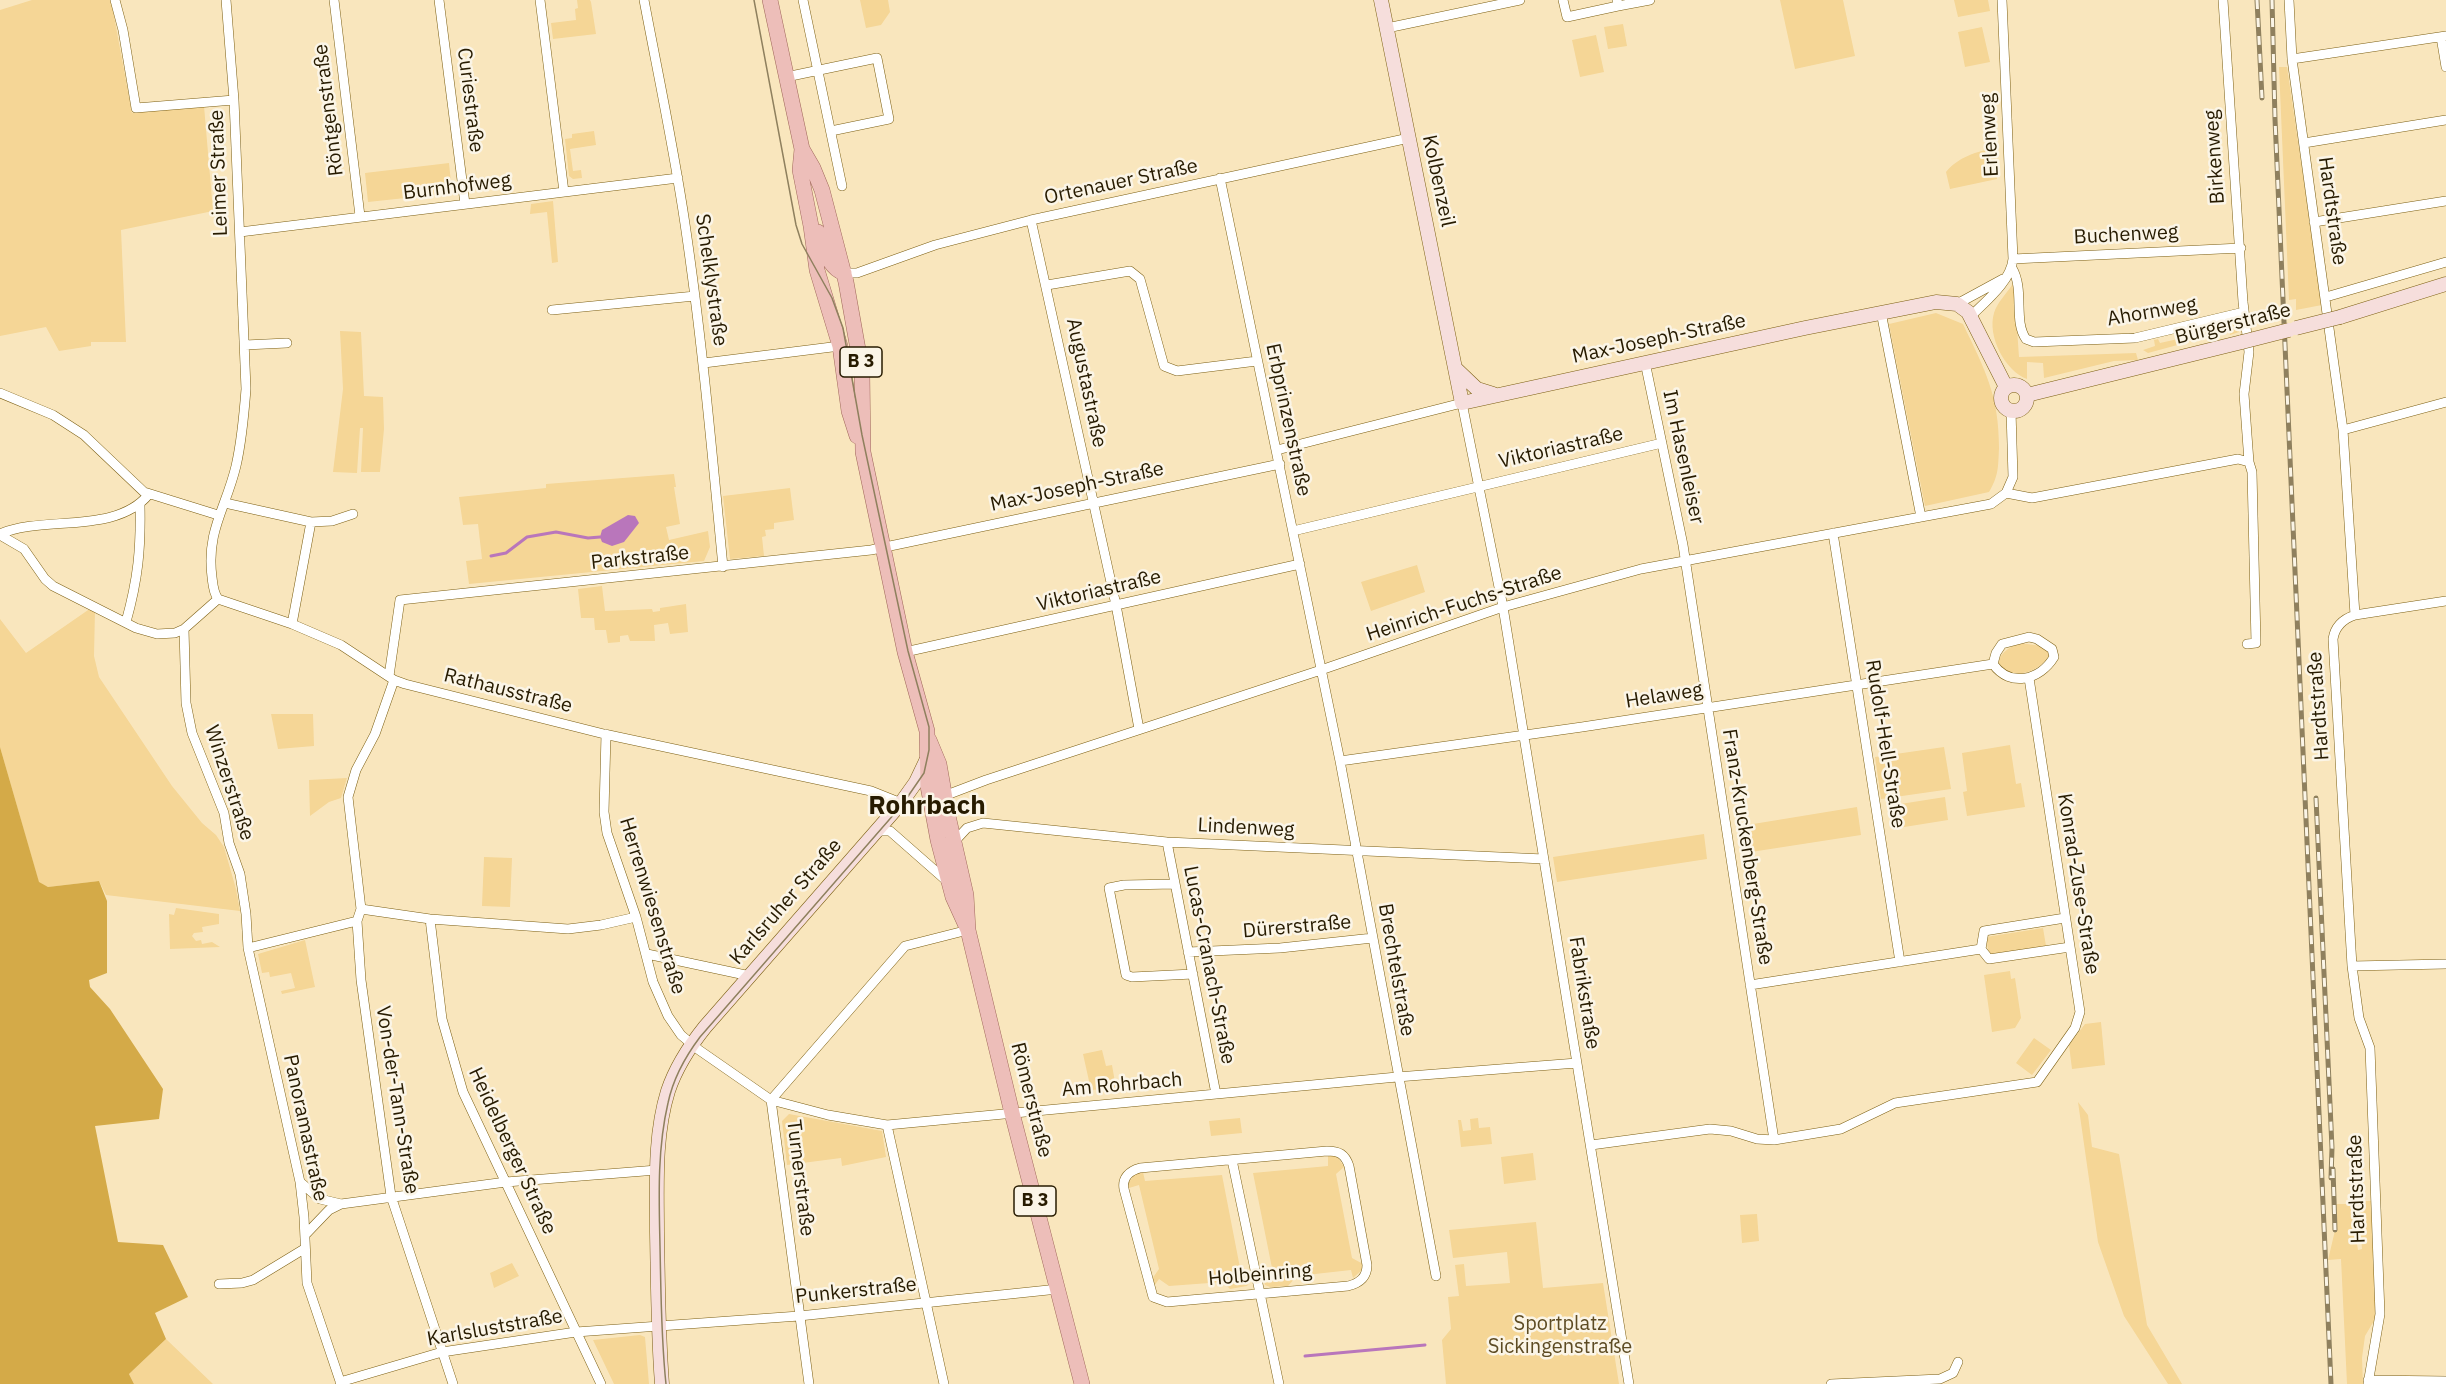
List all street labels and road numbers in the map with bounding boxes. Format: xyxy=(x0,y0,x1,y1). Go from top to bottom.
street label: Röntgenstraße xyxy=(309,43,349,177)
street label: Curiestraße xyxy=(452,46,488,154)
street label: Erlenweg xyxy=(1976,93,2004,177)
street label: Leimer Straße xyxy=(205,109,233,237)
street label: Birkenweg xyxy=(2200,109,2230,205)
street label: Kolbenzeil xyxy=(1417,133,1459,229)
street label: Ortenauer Straße xyxy=(1042,154,1200,210)
street label: Hardtstraße xyxy=(2313,155,2351,267)
street label: Burnhofweg xyxy=(402,168,512,206)
street label: Schelklystraße xyxy=(690,212,732,348)
street label: Buchenweg xyxy=(2073,220,2179,250)
street label: Ahornweg xyxy=(2105,292,2199,332)
street label: Bürgerstraße xyxy=(2173,298,2293,350)
street label: Max-Joseph-Straße xyxy=(1570,309,1748,369)
street label: Augustastraße xyxy=(1061,316,1111,450)
street label: Erbprinzenstraße xyxy=(1260,341,1316,499)
road number: B 3 xyxy=(840,347,882,377)
street label: Im Hasenleiser xyxy=(1657,388,1709,526)
street label: Viktoriastraße xyxy=(1496,422,1626,474)
street label: Max-Joseph-Straße xyxy=(988,457,1166,517)
street label: Parkstraße xyxy=(590,541,690,575)
street label: Heinrich-Fuchs-Straße xyxy=(1363,561,1565,647)
street label: Viktoriastraße xyxy=(1034,565,1164,617)
street label: Hardtstraße xyxy=(2303,651,2335,761)
street label: Rudolf-Hell-Straße xyxy=(1860,658,1910,830)
street label: Rathausstraße xyxy=(441,663,575,719)
street label: Helaweg xyxy=(1624,678,1704,714)
street label: Winzerstraße xyxy=(199,722,259,844)
street label: Franz-Kruckenberg-Straße xyxy=(1716,727,1778,967)
street label: Konrad-Zuse-Straße xyxy=(2052,792,2104,976)
street label: Lindenweg xyxy=(1197,813,1295,843)
street label: Herrenwiesenstraße xyxy=(614,815,690,997)
street label: Karlsruher Straße xyxy=(725,834,847,970)
street label: Lucas-Cranach-Straße xyxy=(1178,864,1240,1066)
street label: Brechtelstraße xyxy=(1373,902,1419,1038)
street label: Dürerstraße xyxy=(1242,910,1352,944)
street label: Fabrikstraße xyxy=(1563,935,1605,1051)
street label: Von-der-Tann-Straße xyxy=(370,1004,424,1196)
street label: Römerstraße xyxy=(1005,1040,1057,1160)
street label: Panoramastraße xyxy=(278,1052,332,1204)
street label: Heidelberger Straße xyxy=(463,1064,561,1238)
street label: Am Rohrbach xyxy=(1061,1068,1183,1102)
street label: Turnerstraße xyxy=(781,1118,819,1238)
street label: Hardtstraße xyxy=(2343,1134,2371,1244)
road number: B 3 xyxy=(1014,1186,1056,1216)
street label: Holbeinring xyxy=(1207,1259,1313,1291)
street label: Punkerstraße xyxy=(794,1273,918,1309)
street label: Karlsluststraße xyxy=(425,1304,565,1352)

